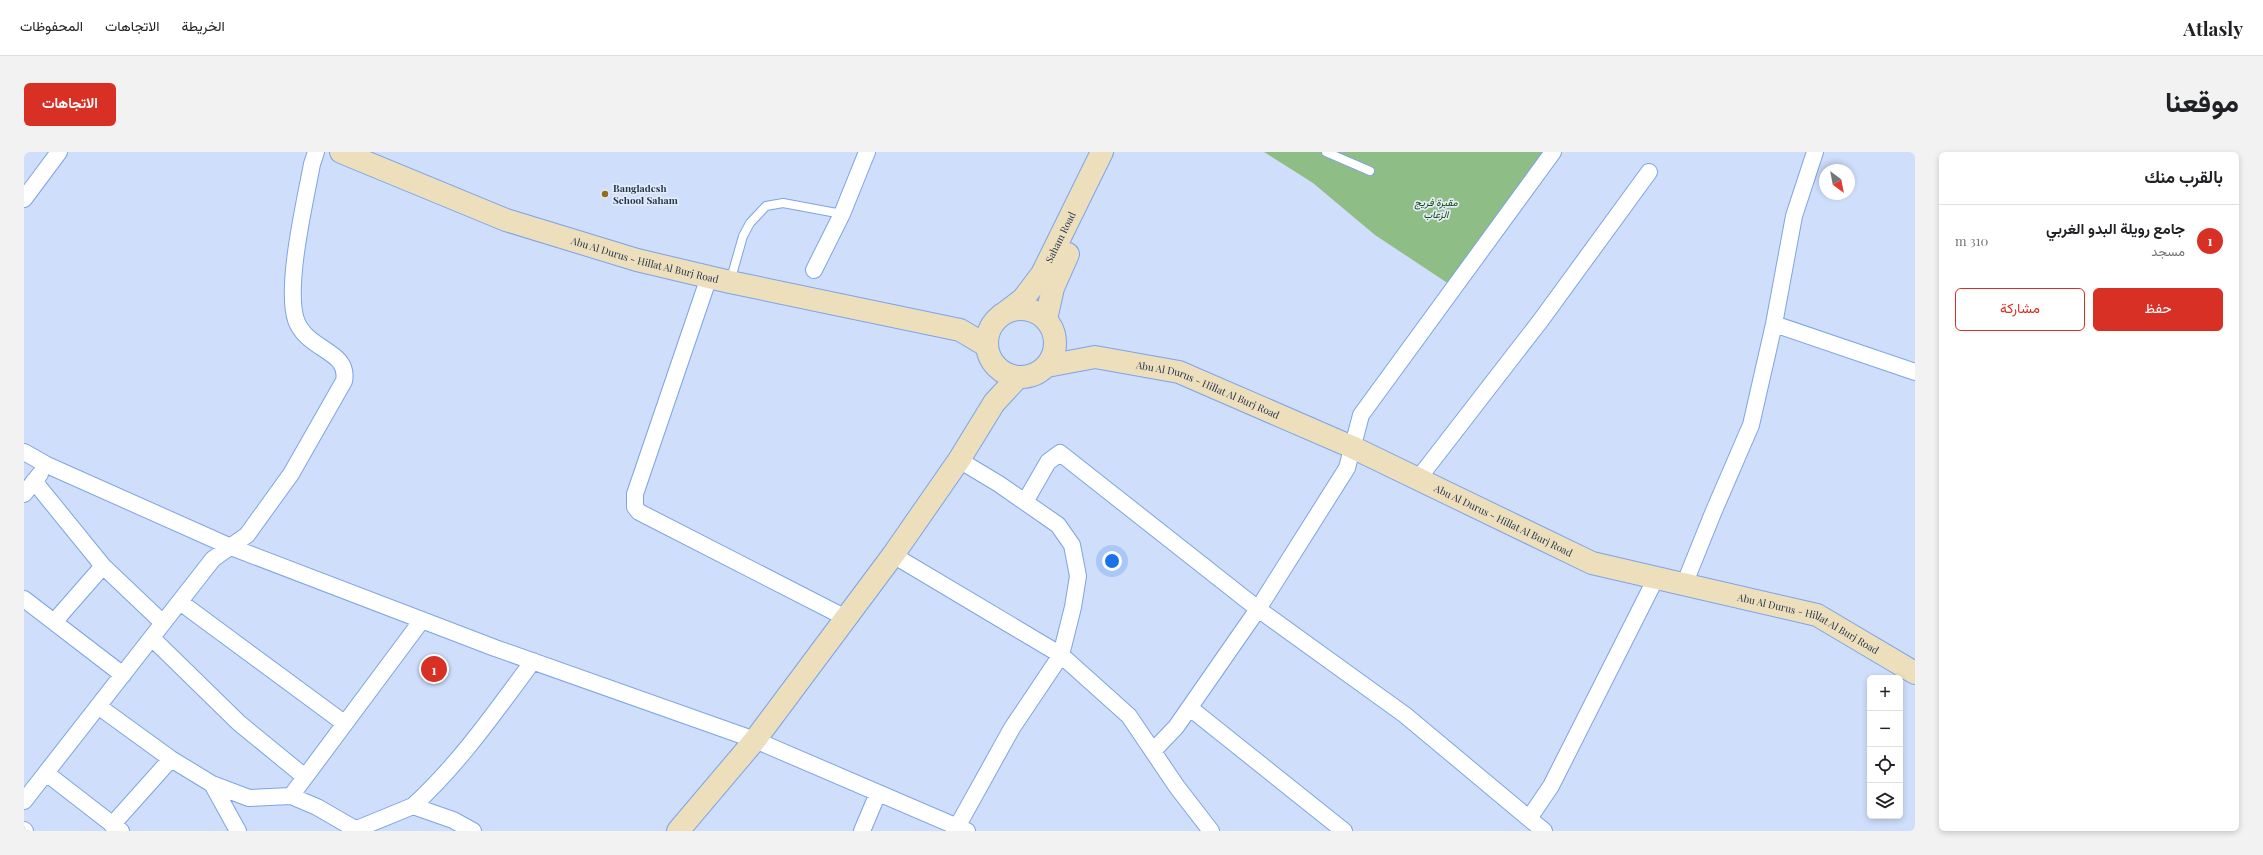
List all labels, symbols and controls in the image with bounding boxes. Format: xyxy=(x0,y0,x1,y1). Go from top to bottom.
text: Atlasly xyxy=(2183,15,2243,41)
text: المحفوظات xyxy=(20,16,83,35)
text: الاتجاهات xyxy=(105,16,159,35)
text: الخريطة xyxy=(181,16,225,35)
text: موقعنا xyxy=(2165,82,2239,119)
button: الاتجاهات xyxy=(24,83,116,126)
north arrow xyxy=(1819,164,1855,200)
text: بالقرب منك xyxy=(2144,165,2223,187)
place label: Bangladesh School Saham xyxy=(613,181,678,207)
marker: Bangladesh School Saham xyxy=(600,189,610,199)
park label: مقبرة فريج الزعاب xyxy=(1414,195,1458,221)
street label: Saham Road xyxy=(1042,209,1079,265)
text: جامع رويلة البدو الغربي xyxy=(2046,218,2185,238)
text: 310 m xyxy=(1955,232,1988,249)
text: 1 xyxy=(2208,232,2213,249)
street label: Abu Al Durus - Hillat Al Burj Road xyxy=(568,233,720,286)
text: مسجد xyxy=(2151,242,2185,259)
button: مشاركة xyxy=(1955,288,2085,331)
button: حفظ xyxy=(2093,288,2223,331)
street label: Abu Al Durus - Hillat Al Burj Road xyxy=(1134,357,1282,422)
street label: Abu Al Durus - Hillat Al Burj Road xyxy=(1431,480,1575,560)
your location xyxy=(1102,551,1122,571)
street label: Abu Al Durus - Hillat Al Burj Road xyxy=(1735,590,1882,657)
pin: 1 xyxy=(421,654,447,684)
map controls xyxy=(1867,675,1903,819)
button: + xyxy=(1867,675,1903,711)
button: − xyxy=(1867,711,1903,747)
button: locate xyxy=(1867,747,1903,783)
button: layers xyxy=(1867,783,1903,819)

